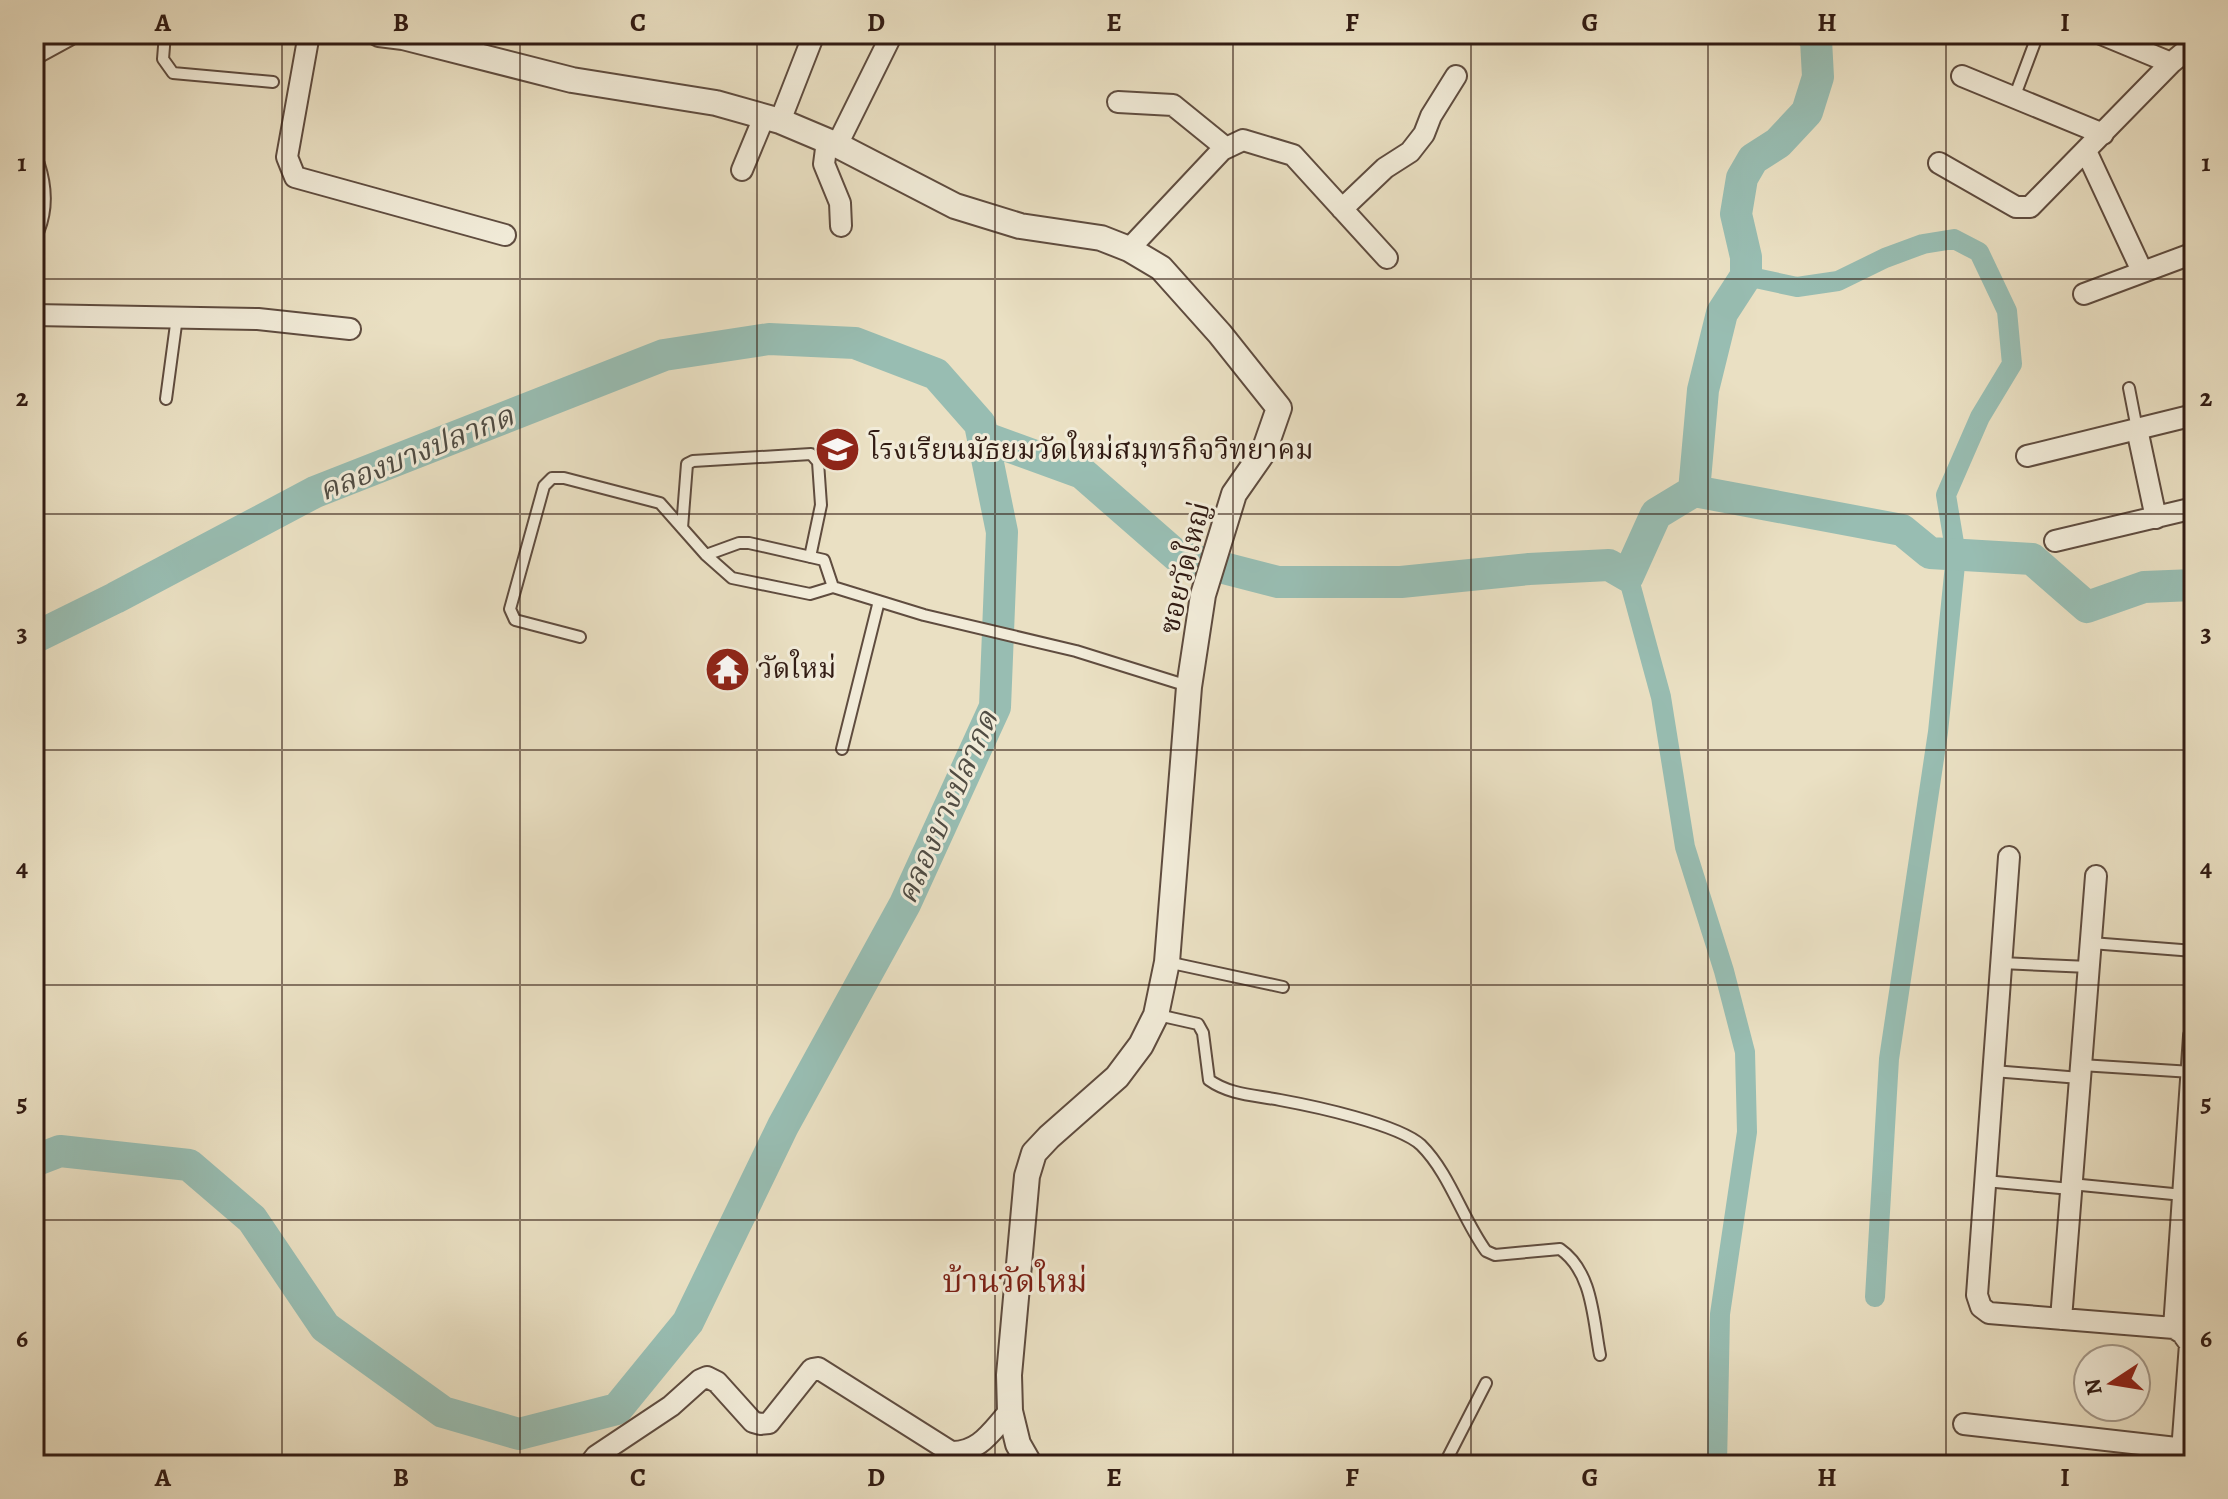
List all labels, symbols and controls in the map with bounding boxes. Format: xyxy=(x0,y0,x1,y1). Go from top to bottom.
text: A xyxy=(154,5,172,40)
text: B xyxy=(393,5,409,40)
text: C xyxy=(630,5,646,40)
text: D xyxy=(867,5,885,40)
text: E xyxy=(1106,5,1122,40)
text: F xyxy=(1345,5,1359,40)
text: G xyxy=(1581,5,1599,40)
text: H xyxy=(1817,5,1837,40)
text: I xyxy=(2060,5,2070,40)
text: 1 xyxy=(17,145,27,180)
text: 1 xyxy=(2201,145,2211,180)
text: 2 xyxy=(16,380,29,415)
text: 2 xyxy=(2200,380,2213,415)
water label: คลองบางปลากด xyxy=(312,395,520,510)
school or university icon: โรงเรียนมัธยมวัดใหม่สมุทรกิจวิทยาคม xyxy=(814,426,862,474)
place label: โรงเรียนมัธยมวัดใหม่สมุทรกิจวิทยาคม xyxy=(868,430,1314,469)
street label: ซอยวัดใหญ่ xyxy=(1149,498,1220,638)
text: 3 xyxy=(16,615,28,650)
text: 3 xyxy=(2200,615,2212,650)
temple icon: วัดใหม่ xyxy=(703,645,751,693)
place label: วัดใหม่ xyxy=(758,649,836,688)
water label: คลองบางปลากด xyxy=(887,703,1008,910)
text: 4 xyxy=(16,850,28,885)
text: 4 xyxy=(2200,850,2212,885)
text: 5 xyxy=(16,1085,28,1120)
text: 5 xyxy=(2200,1085,2212,1120)
district label: บ้านวัดใหม่ xyxy=(943,1259,1088,1303)
text: 6 xyxy=(16,1321,28,1356)
text: 6 xyxy=(2200,1321,2212,1356)
north arrow xyxy=(2072,1343,2152,1423)
text: N xyxy=(2077,1376,2110,1398)
text: A xyxy=(154,1460,172,1495)
text: B xyxy=(393,1460,409,1495)
text: C xyxy=(630,1460,646,1495)
text: D xyxy=(867,1460,885,1495)
text: E xyxy=(1106,1460,1122,1495)
text: F xyxy=(1345,1460,1359,1495)
text: G xyxy=(1581,1460,1599,1495)
text: H xyxy=(1817,1460,1837,1495)
text: I xyxy=(2060,1460,2070,1495)

